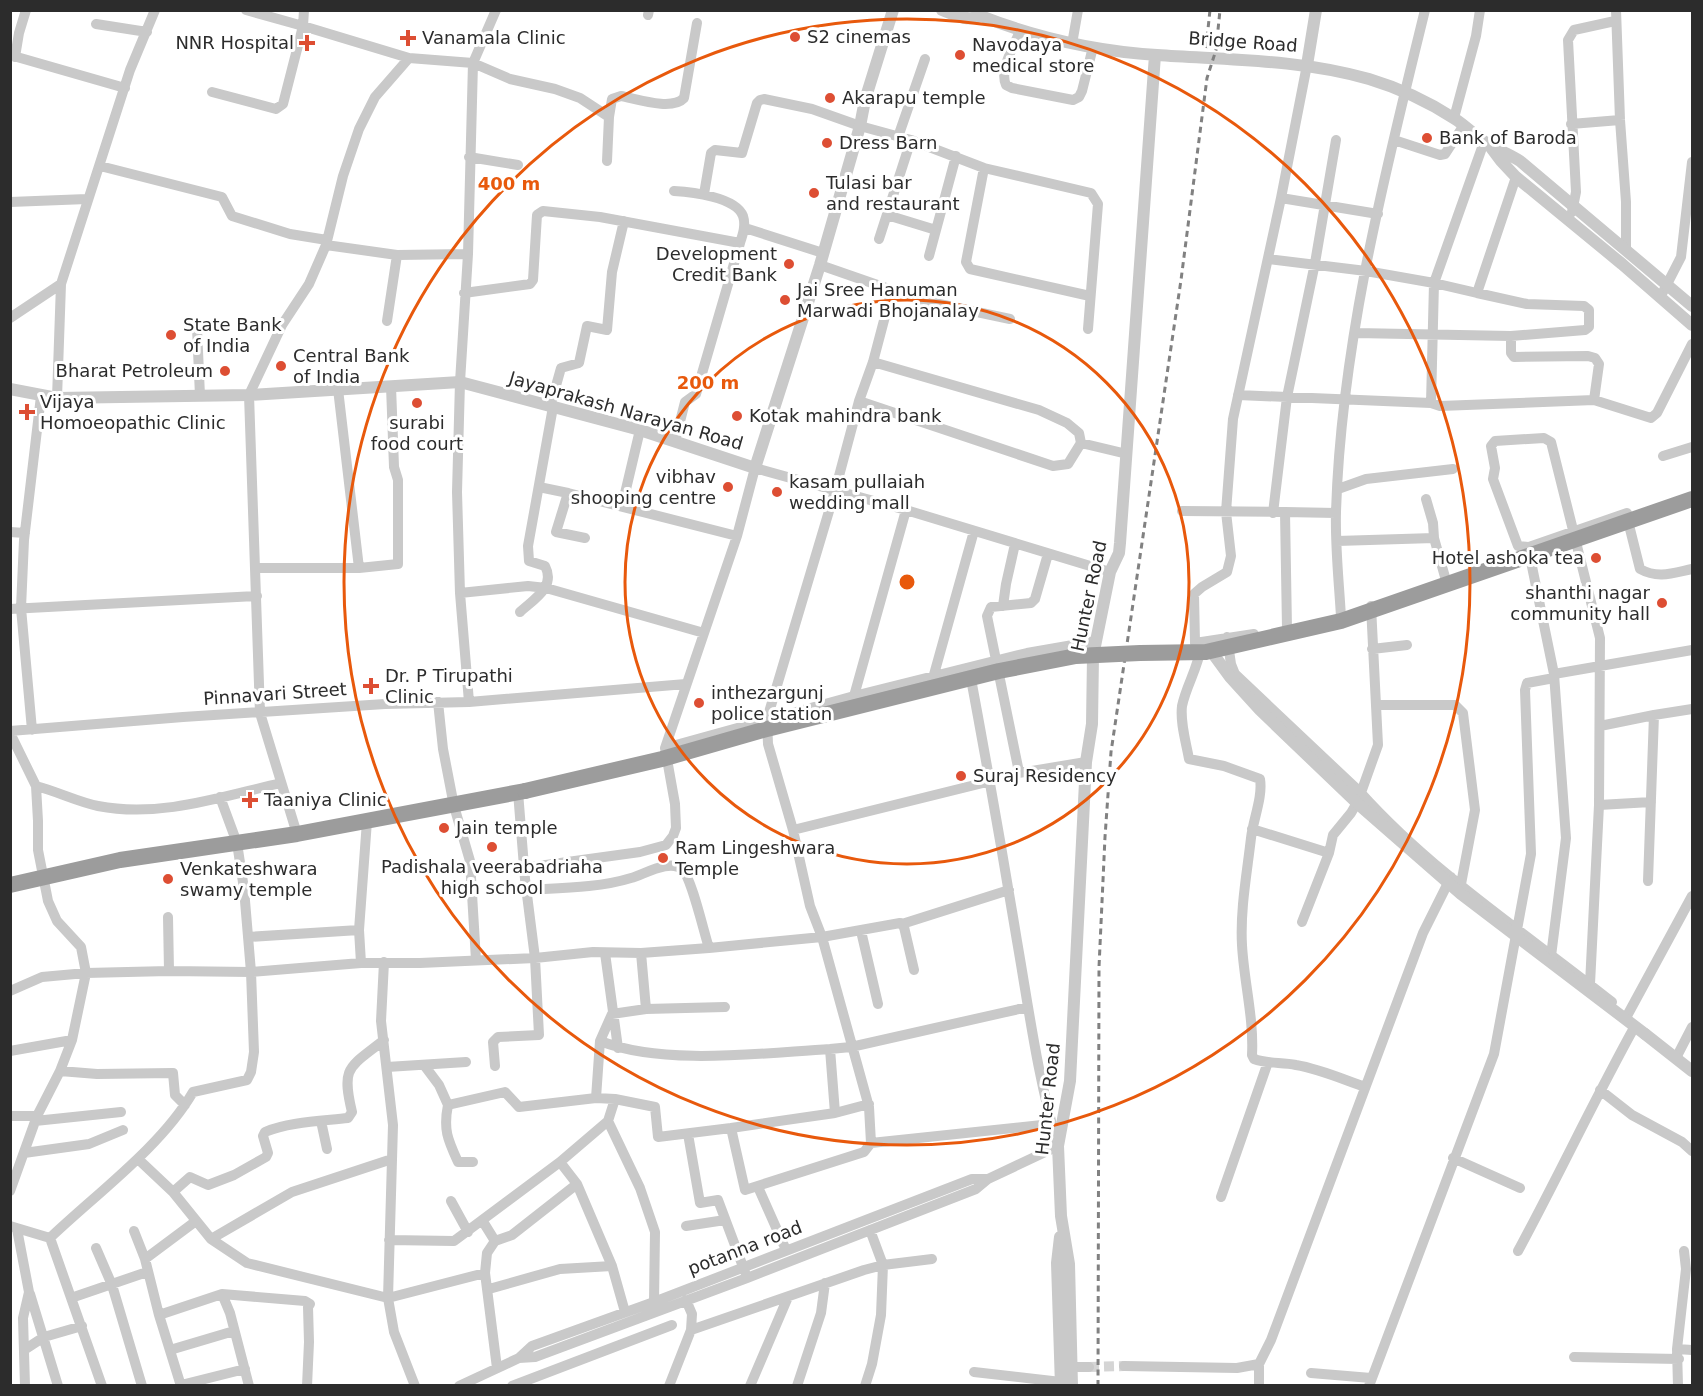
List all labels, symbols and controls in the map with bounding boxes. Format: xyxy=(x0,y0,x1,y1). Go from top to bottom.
place label: S2 cinemas xyxy=(807,26,911,47)
place label: Vanamala Clinic xyxy=(422,27,566,48)
street label: Bridge Road xyxy=(1188,27,1298,56)
marker: Vanamala Clinic xyxy=(399,29,417,47)
marker: S2 cinemas xyxy=(788,30,802,44)
place label: NNR Hospital xyxy=(175,32,294,53)
marker: NNR Hospital xyxy=(298,34,316,52)
place label: Navodaya medical store xyxy=(972,34,1094,76)
marker: Navodaya medical store xyxy=(953,48,967,62)
place label: Akarapu temple xyxy=(842,87,986,108)
marker: Akarapu temple xyxy=(823,91,837,105)
place label: Bank of Baroda xyxy=(1439,127,1577,148)
marker: Bank of Baroda xyxy=(1420,131,1434,145)
place label: Dress Barn xyxy=(839,132,937,153)
marker: Dress Barn xyxy=(820,136,834,150)
place label: Tulasi bar and restaurant xyxy=(825,172,959,214)
text: 400 m xyxy=(478,173,540,194)
marker: Tulasi bar and restaurant xyxy=(807,186,821,200)
place label: Development Credit Bank xyxy=(656,243,778,285)
marker: Development Credit Bank xyxy=(782,257,796,271)
place label: Jai Sree Hanuman Marwadi Bhojanalay xyxy=(796,279,979,321)
marker: Jai Sree Hanuman Marwadi Bhojanalay xyxy=(778,293,792,307)
place label: State Bank of India xyxy=(183,314,282,356)
marker: State Bank of India xyxy=(164,328,178,342)
place label: Central Bank of India xyxy=(293,345,410,387)
marker: Central Bank of India xyxy=(274,359,288,373)
place label: Bharat Petroleum xyxy=(56,360,213,381)
marker: Bharat Petroleum xyxy=(218,364,232,378)
street label: Jayaprakash Narayan Road xyxy=(506,367,746,454)
text: 200 m xyxy=(677,372,739,393)
place label: Vijaya Homoeopathic Clinic xyxy=(40,391,226,433)
marker: surabi food court xyxy=(410,396,424,410)
marker: Vijaya Homoeopathic Clinic xyxy=(18,403,36,421)
place label: Kotak mahindra bank xyxy=(749,405,942,426)
marker: Kotak mahindra bank xyxy=(730,409,744,423)
place label: surabi food court xyxy=(371,412,463,454)
place label: vibhav shooping centre xyxy=(571,466,716,508)
place label: kasam pullaiah wedding mall xyxy=(789,471,925,513)
marker: vibhav shooping centre xyxy=(721,480,735,494)
marker: kasam pullaiah wedding mall xyxy=(770,485,784,499)
street label: Hunter Road xyxy=(1067,539,1111,653)
place label: Hotel ashoka tea xyxy=(1432,547,1584,568)
marker: Hotel ashoka tea xyxy=(1589,551,1603,565)
centre of rings xyxy=(897,572,917,592)
place label: shanthi nagar community hall xyxy=(1510,582,1651,624)
marker: shanthi nagar community hall xyxy=(1655,596,1669,610)
place label: Dr. P Tirupathi Clinic xyxy=(385,665,513,707)
marker: Dr. P Tirupathi Clinic xyxy=(362,677,380,695)
street label: Pinnavari Street xyxy=(203,678,347,709)
place label: inthezargunj police station xyxy=(711,682,832,724)
marker: inthezargunj police station xyxy=(692,696,706,710)
place label: Suraj Residency xyxy=(973,765,1117,786)
marker: Suraj Residency xyxy=(954,769,968,783)
place label: Taaniya Clinic xyxy=(263,789,387,810)
marker: Taaniya Clinic xyxy=(241,791,259,809)
place label: Jain temple xyxy=(455,817,558,838)
marker: Jain temple xyxy=(437,821,451,835)
place label: Ram Lingeshwara Temple xyxy=(674,837,835,879)
marker: Padishala veerabadriaha high school xyxy=(485,840,499,854)
marker: Ram Lingeshwara Temple xyxy=(656,851,670,865)
place label: Padishala veerabadriaha high school xyxy=(381,856,603,898)
place label: Venkateshwara swamy temple xyxy=(180,858,318,900)
marker: Venkateshwara swamy temple xyxy=(161,872,175,886)
street label: Hunter Road xyxy=(1031,1042,1064,1156)
street label: potanna road xyxy=(685,1216,805,1279)

